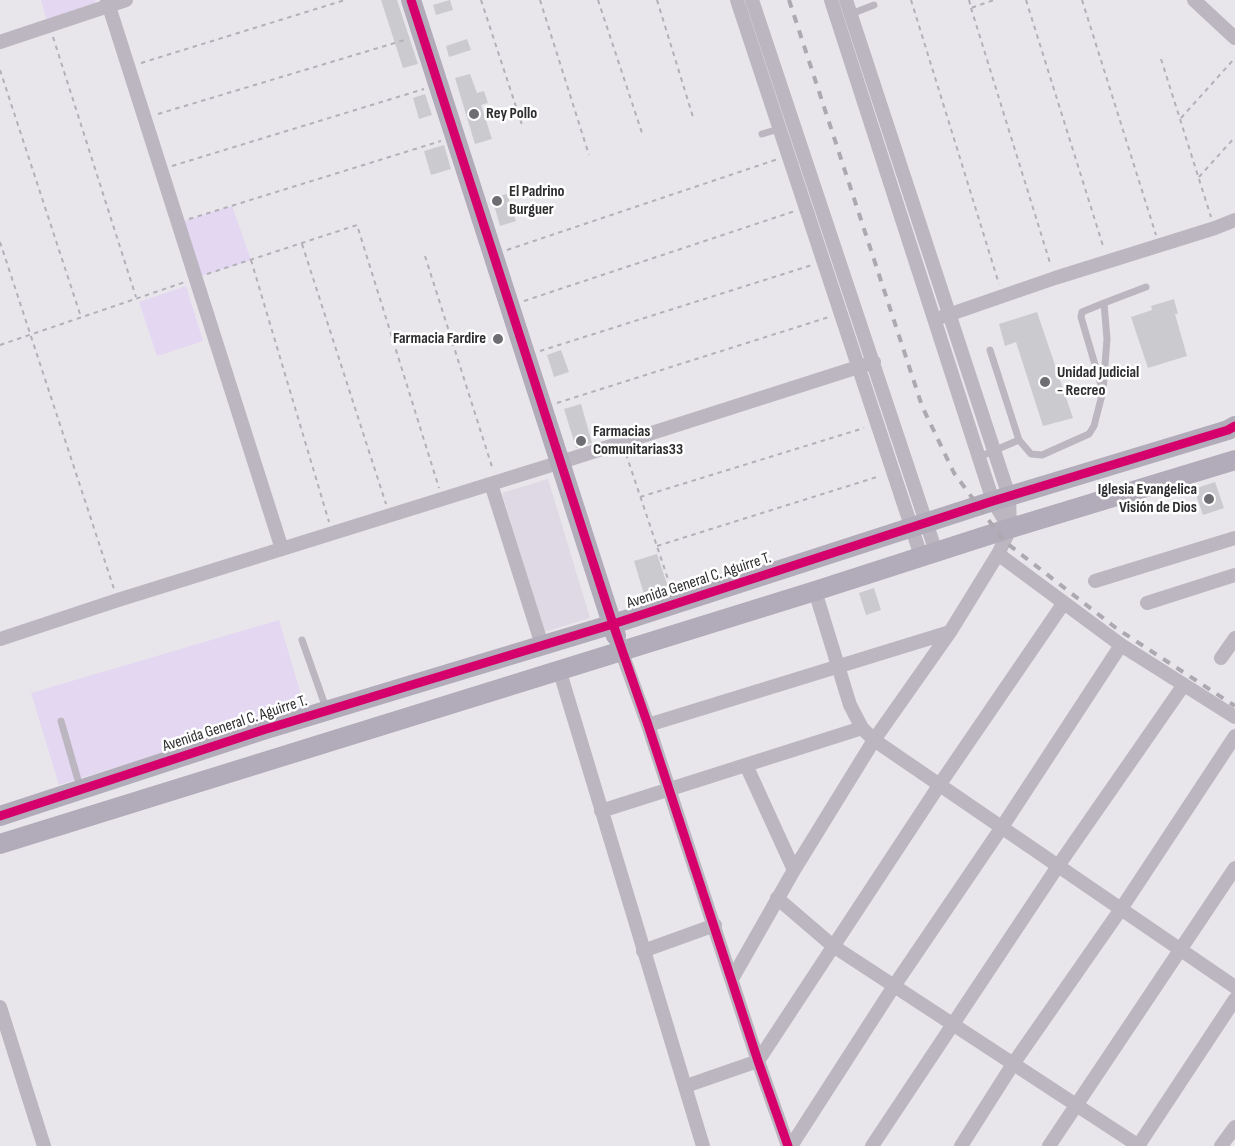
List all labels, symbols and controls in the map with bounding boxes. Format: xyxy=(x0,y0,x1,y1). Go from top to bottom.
place label: Rey Pollo xyxy=(486,104,537,124)
marker: Rey Pollo xyxy=(467,107,481,121)
place label: El Padrino Burguer xyxy=(509,182,565,220)
marker: El Padrino Burguer xyxy=(490,194,504,208)
place label: Farmacia Fardire xyxy=(393,329,486,349)
marker: Farmacia Fardire xyxy=(491,332,505,346)
place label: Unidad Judicial - Recreo xyxy=(1057,363,1139,401)
marker: Unidad Judicial - Recreo xyxy=(1038,375,1052,389)
place label: Farmacias Comunitarias33 xyxy=(593,422,683,460)
marker: Farmacias Comunitarias33 xyxy=(574,434,588,448)
place label: Iglesia Evangelica Visión de Dios xyxy=(1098,480,1197,518)
marker: Iglesia Evangelica Visión de Dios xyxy=(1202,492,1216,506)
street label: Avenida General C. Aguirre T. xyxy=(624,549,774,613)
street label: Avenida General C. Aguirre T. xyxy=(160,692,310,756)

